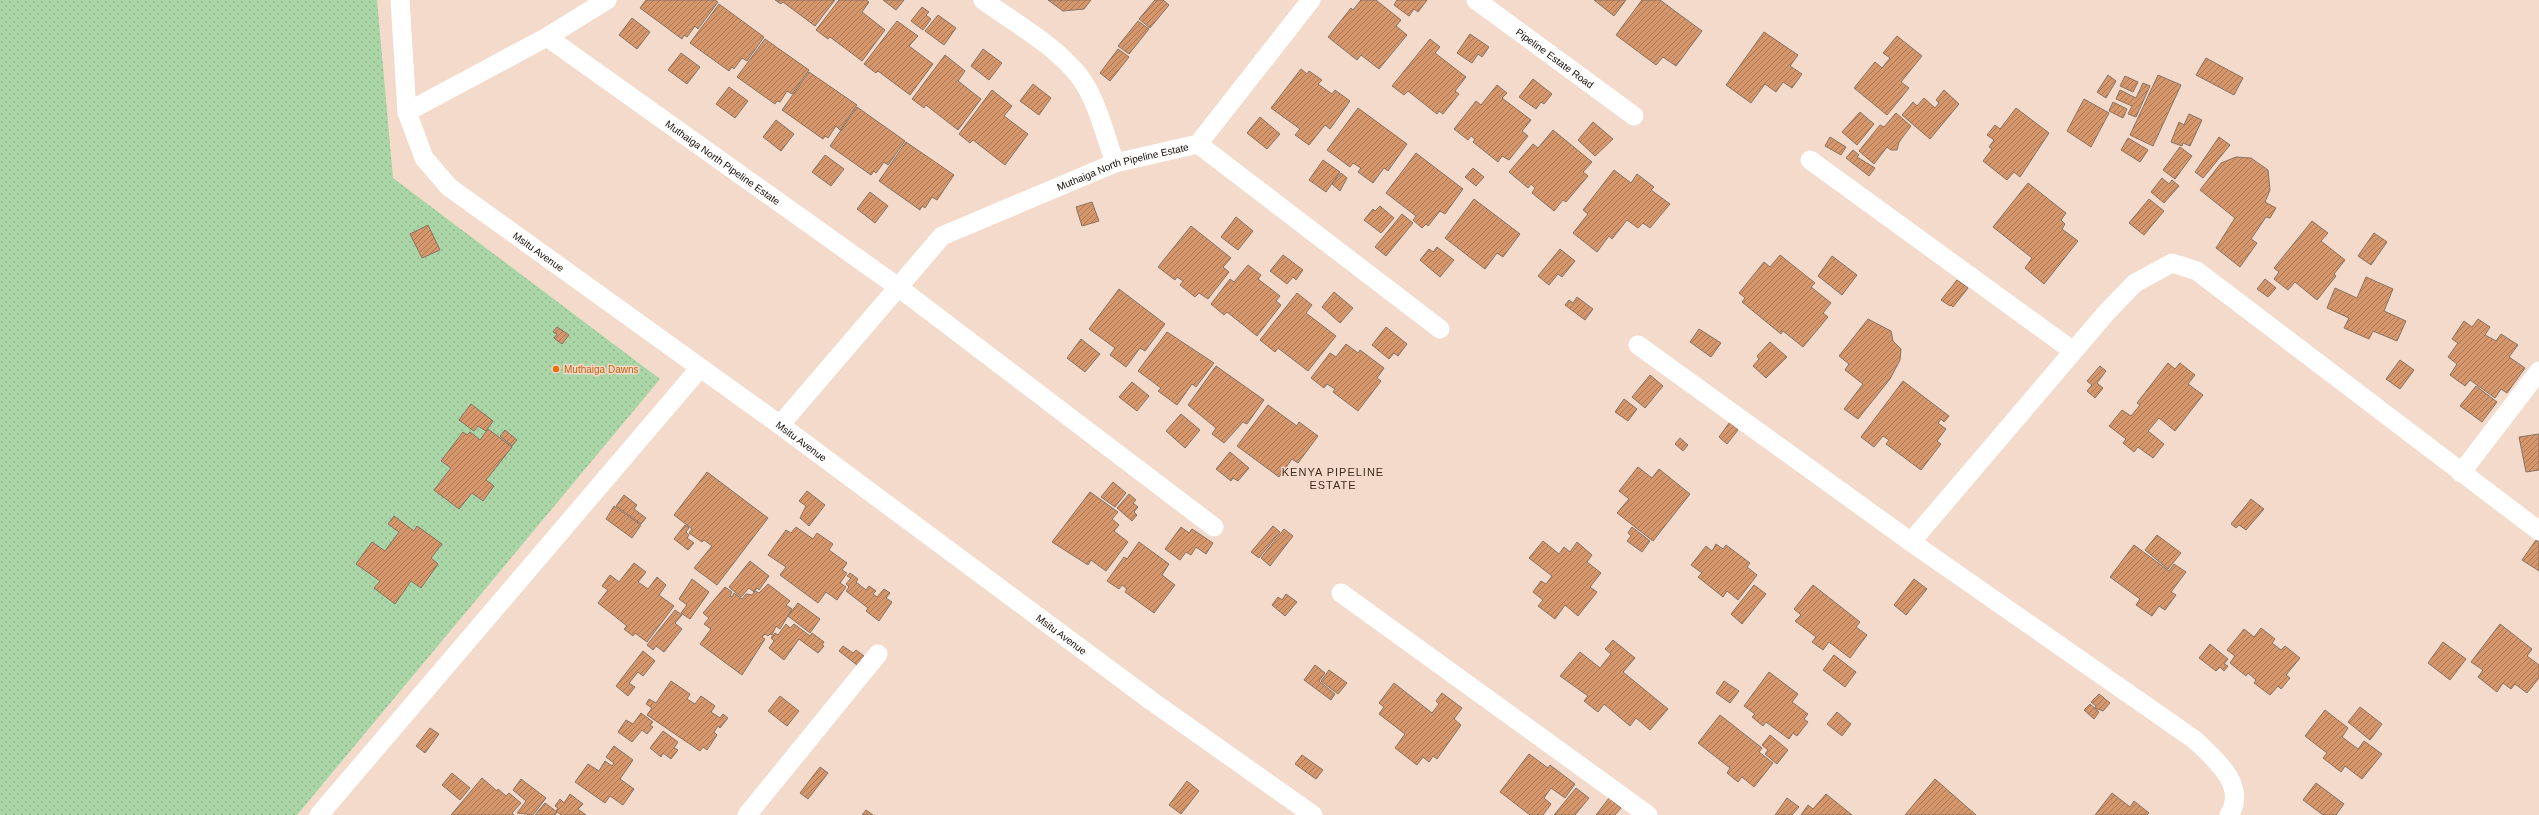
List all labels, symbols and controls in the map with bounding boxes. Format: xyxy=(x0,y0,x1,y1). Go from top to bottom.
street label: Pipeline Estate Road xyxy=(1514,26,1596,90)
street label: Muthaiga North Pipeline Estate xyxy=(663,118,782,207)
street label: Muthaiga North Pipeline Estate xyxy=(1055,141,1190,193)
street label: Msitu Avenue xyxy=(511,230,566,274)
marker: Muthaiga Dawns xyxy=(551,364,561,374)
place label: Muthaiga Dawns xyxy=(564,364,638,375)
street label: Msitu Avenue xyxy=(774,419,829,464)
district label: KENYA PIPELINE ESTATE xyxy=(1282,466,1384,491)
street label: Msitu Avenue xyxy=(1034,612,1089,657)

